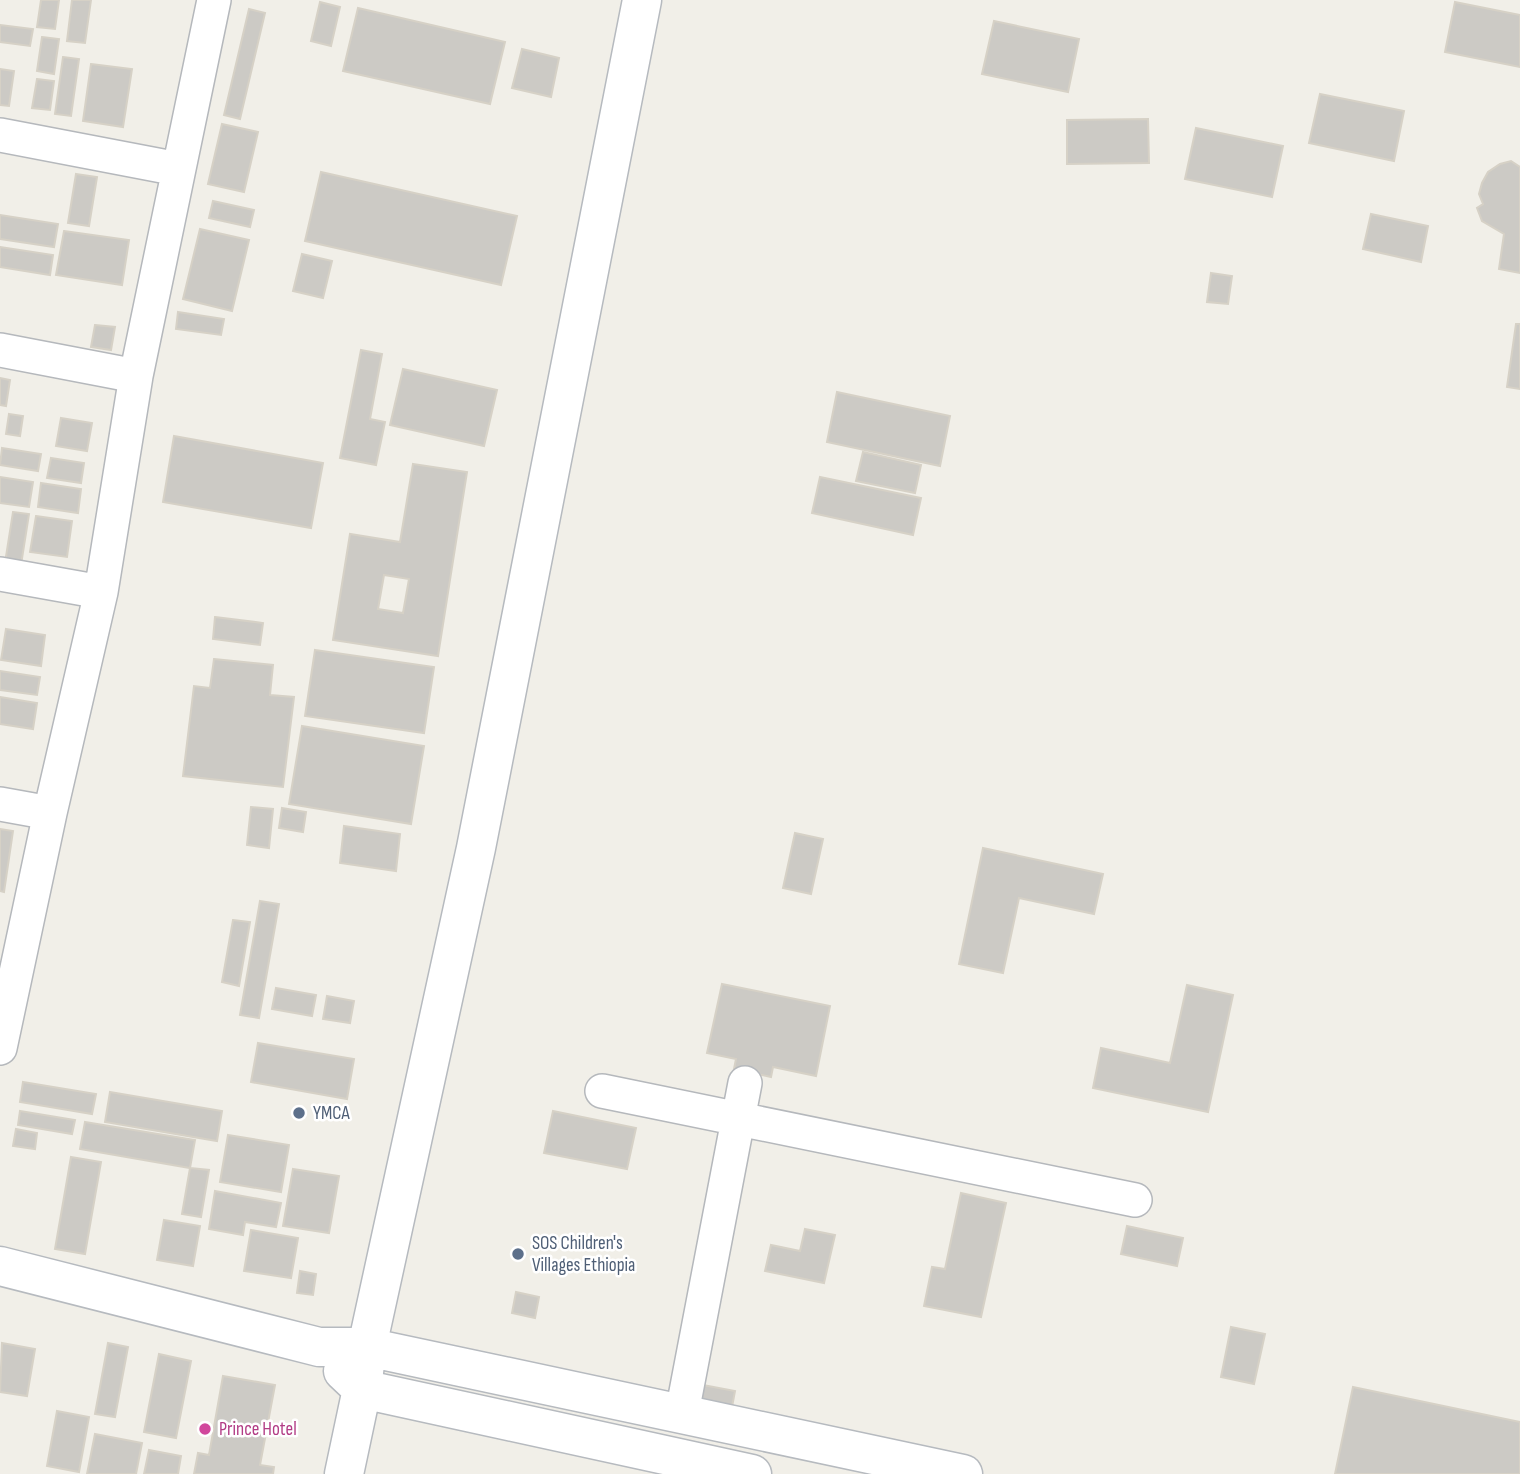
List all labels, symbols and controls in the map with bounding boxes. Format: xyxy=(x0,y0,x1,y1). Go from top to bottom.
place label: YMCA xyxy=(313,1102,350,1125)
marker: YMCA xyxy=(291,1105,307,1121)
place label: SOS Children's Villages Ethiopia xyxy=(532,1232,635,1277)
marker: SOS Children's Villages Ethiopia xyxy=(510,1246,526,1262)
place label: Prince Hotel xyxy=(219,1418,297,1441)
marker: Prince Hotel xyxy=(197,1421,213,1437)

